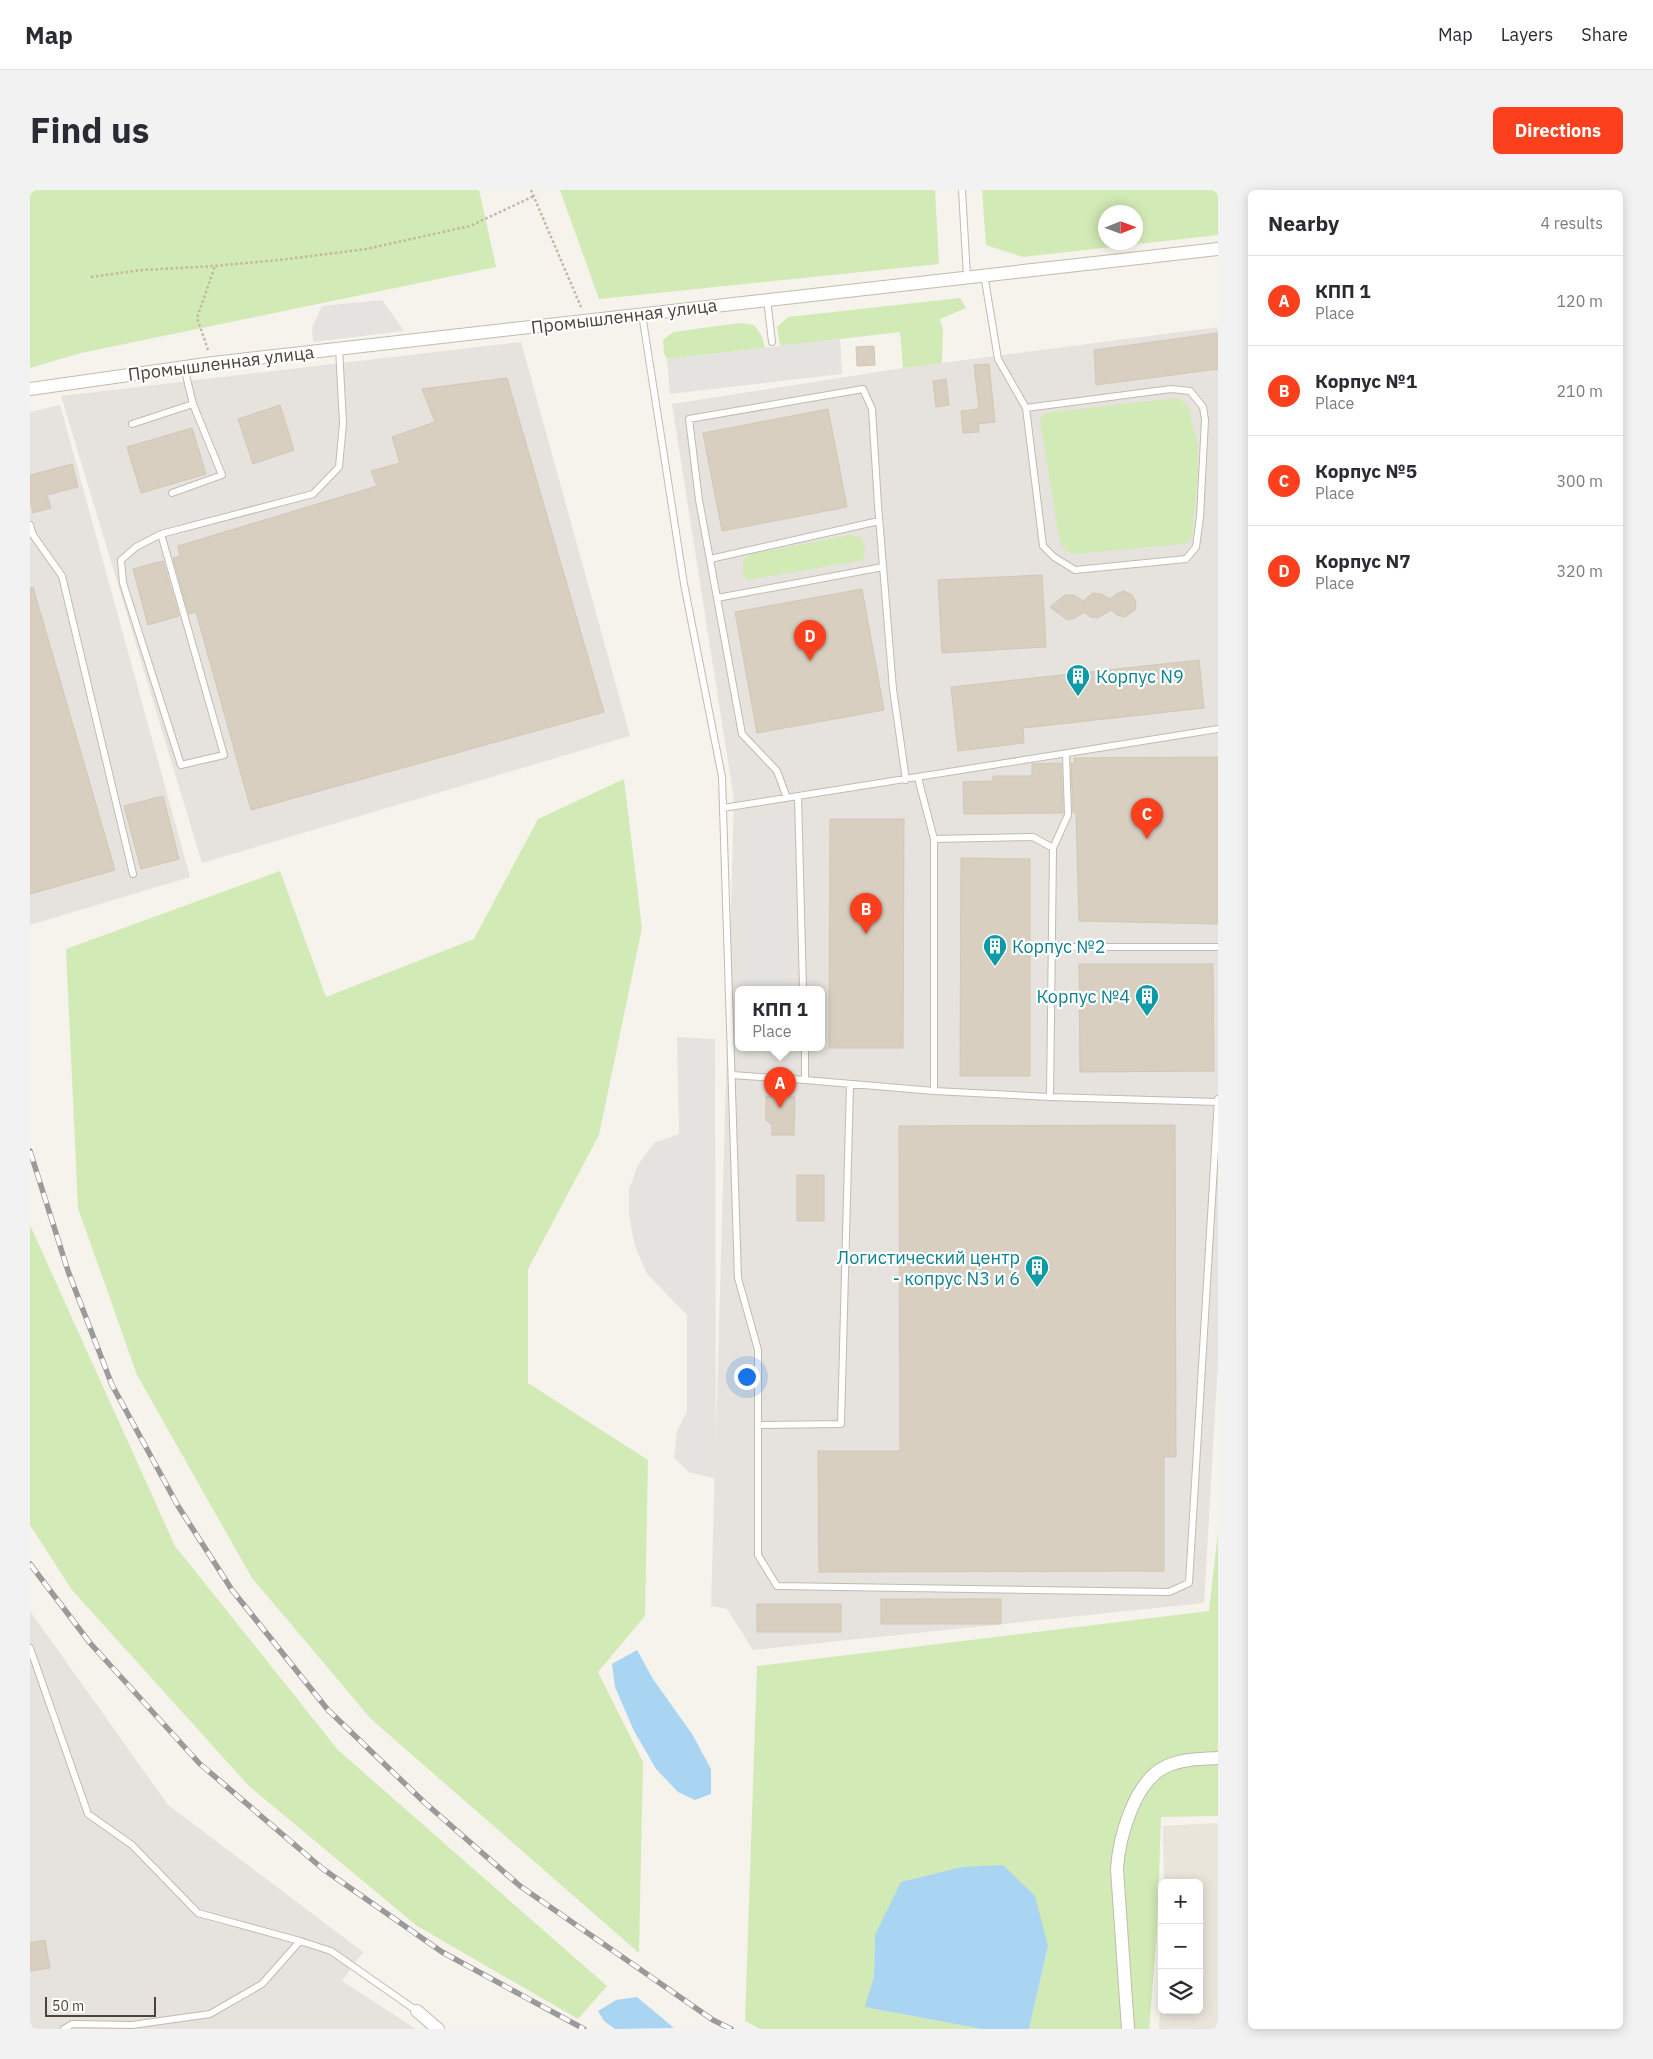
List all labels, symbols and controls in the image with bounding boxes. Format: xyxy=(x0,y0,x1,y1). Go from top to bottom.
text: Map xyxy=(25,19,73,51)
text: Map xyxy=(1438,23,1473,46)
text: Layers xyxy=(1501,23,1553,46)
text: Share xyxy=(1581,23,1628,46)
text: Find us xyxy=(30,107,149,153)
button: Directions xyxy=(1493,107,1623,154)
north arrow xyxy=(1098,205,1143,250)
text: Nearby xyxy=(1268,209,1339,237)
text: 4 results xyxy=(1540,213,1603,233)
text: КПП 1 xyxy=(1315,279,1371,303)
text: A xyxy=(1279,291,1289,311)
text: 120 m xyxy=(1556,291,1603,311)
street label: Промышленная улица xyxy=(530,293,719,339)
text: Place xyxy=(1315,303,1354,323)
street label: Промышленная улица xyxy=(127,340,316,386)
text: Корпус №1 xyxy=(1315,369,1417,393)
text: B xyxy=(1279,381,1289,401)
text: 210 m xyxy=(1556,381,1603,401)
text: Place xyxy=(1315,393,1354,413)
text: Корпус №5 xyxy=(1315,459,1417,483)
text: C xyxy=(1279,471,1289,491)
text: 300 m xyxy=(1556,471,1603,491)
text: Place xyxy=(1315,483,1354,503)
text: Корпус N7 xyxy=(1315,549,1411,573)
text: D xyxy=(1278,561,1290,581)
text: 320 m xyxy=(1556,561,1603,581)
text: Place xyxy=(1315,573,1354,593)
pin: D xyxy=(794,620,826,661)
building icon: Корпус N9 xyxy=(1065,663,1091,697)
place label: Корпус N9 xyxy=(1096,665,1184,688)
pin: C xyxy=(1131,798,1163,839)
pin: B xyxy=(850,893,882,934)
building icon: Корпус №2 xyxy=(982,933,1008,967)
place label: Корпус №2 xyxy=(1012,935,1106,958)
building icon: Корпус №4 xyxy=(1134,983,1160,1017)
place label: Корпус №4 xyxy=(1036,985,1130,1008)
popup xyxy=(735,986,825,1051)
text: КПП 1 xyxy=(752,997,808,1021)
text: Place xyxy=(752,1021,792,1041)
pin: A xyxy=(764,1067,796,1108)
place label: Логистический центр - копрус N3 и 6 xyxy=(837,1246,1020,1290)
building icon: Логистический центр - копрус N3 и 6 xyxy=(1024,1254,1050,1288)
your location xyxy=(734,1364,760,1390)
map controls xyxy=(1158,1879,1203,2014)
button: + xyxy=(1158,1879,1203,1924)
button: − xyxy=(1158,1924,1203,1969)
button: layers xyxy=(1158,1969,1203,2014)
scale bar xyxy=(45,1994,156,2017)
text: 50 m xyxy=(52,1997,84,2015)

